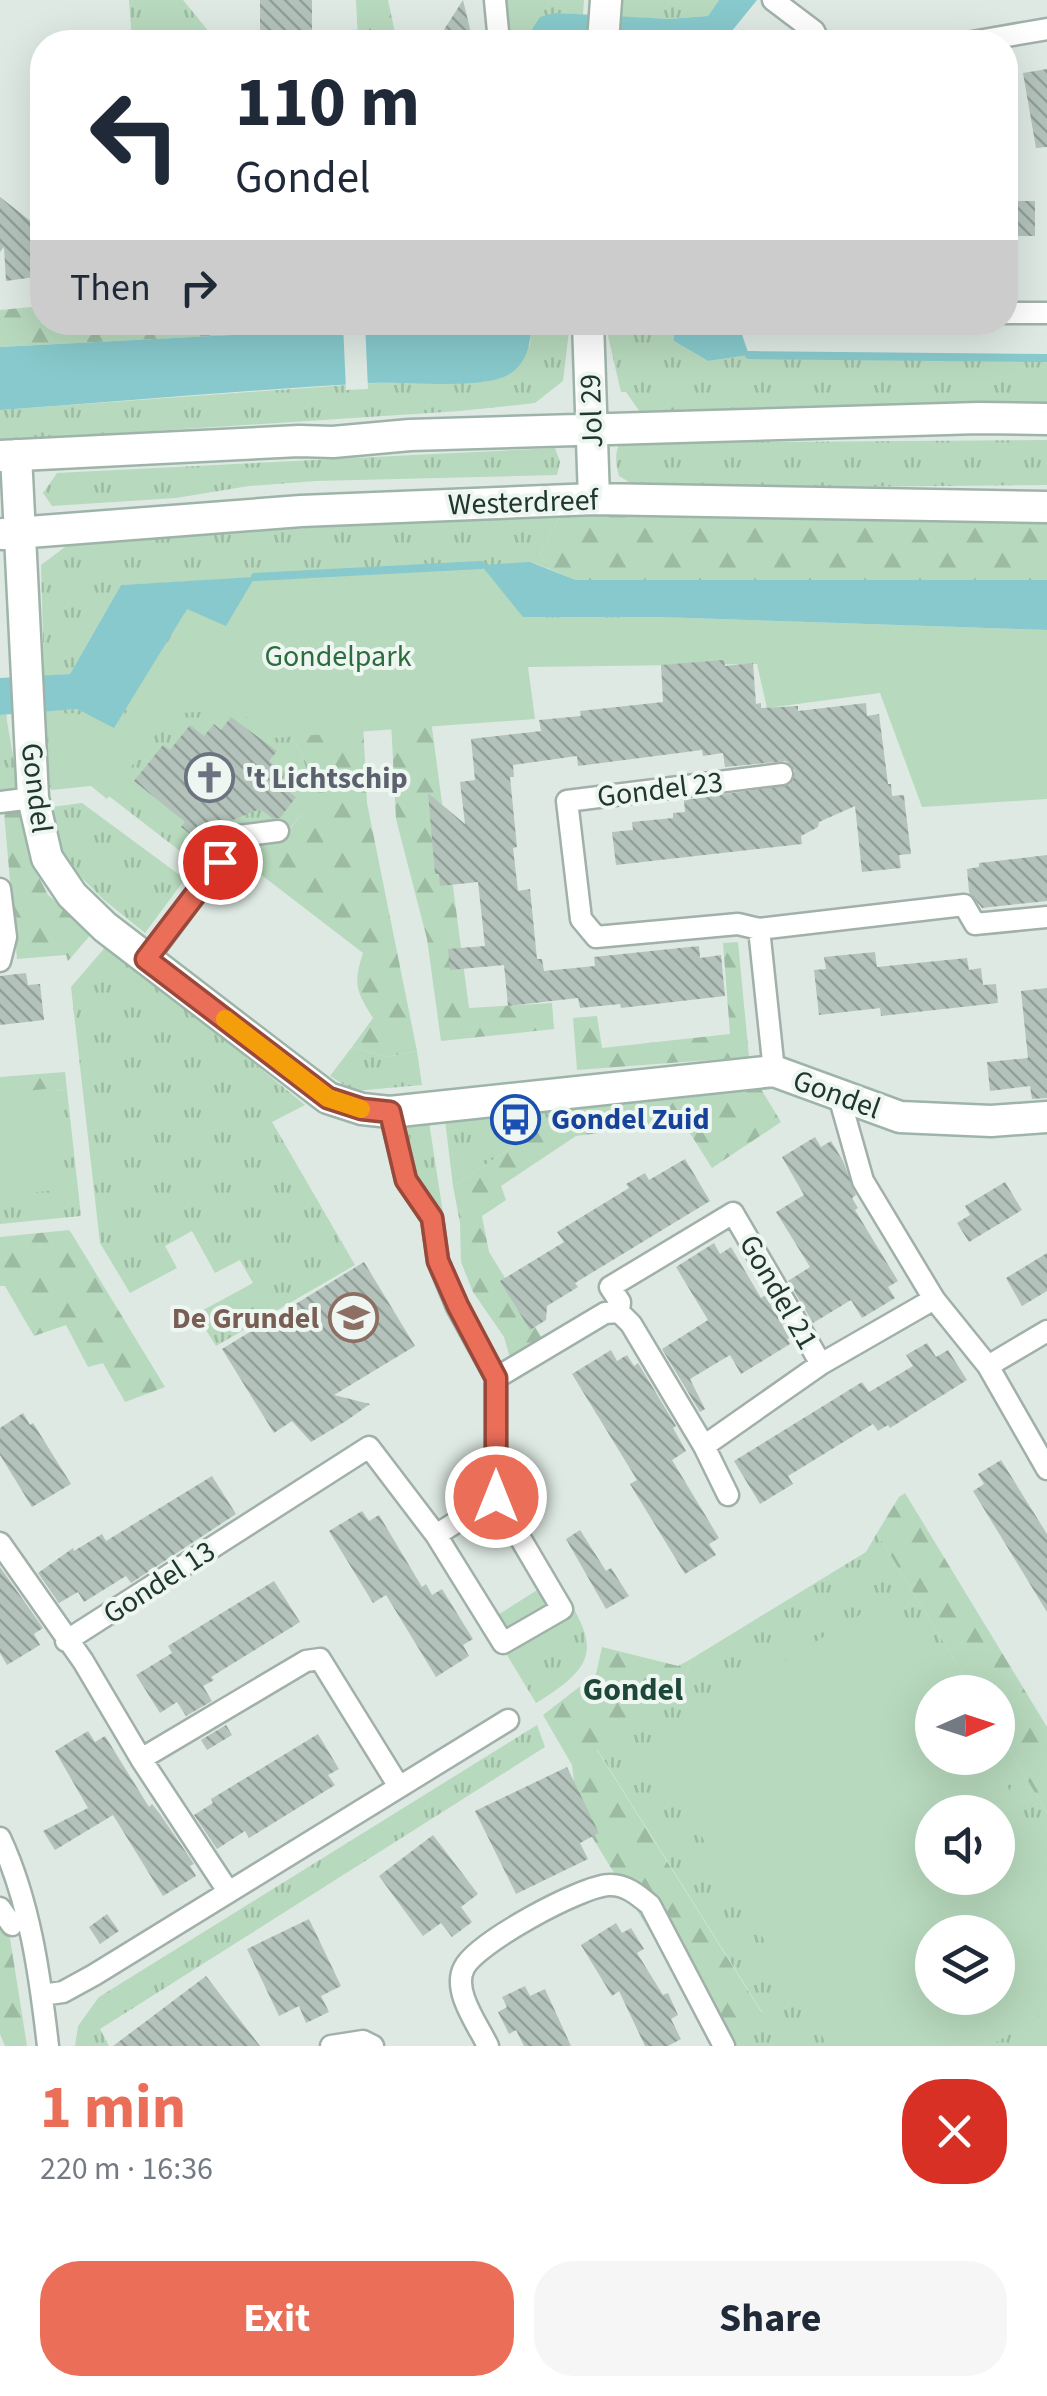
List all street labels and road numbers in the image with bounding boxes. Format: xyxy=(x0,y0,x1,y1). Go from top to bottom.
street label: Jol 29 xyxy=(569,373,614,449)
street label: Westerdreef xyxy=(447,478,600,527)
street label: Gondel xyxy=(10,741,63,836)
street label: Gondel 23 xyxy=(595,760,725,819)
street label: Gondel xyxy=(787,1059,887,1130)
street label: Gondel 21 xyxy=(728,1227,829,1358)
street label: Gondel 13 xyxy=(95,1530,224,1635)

